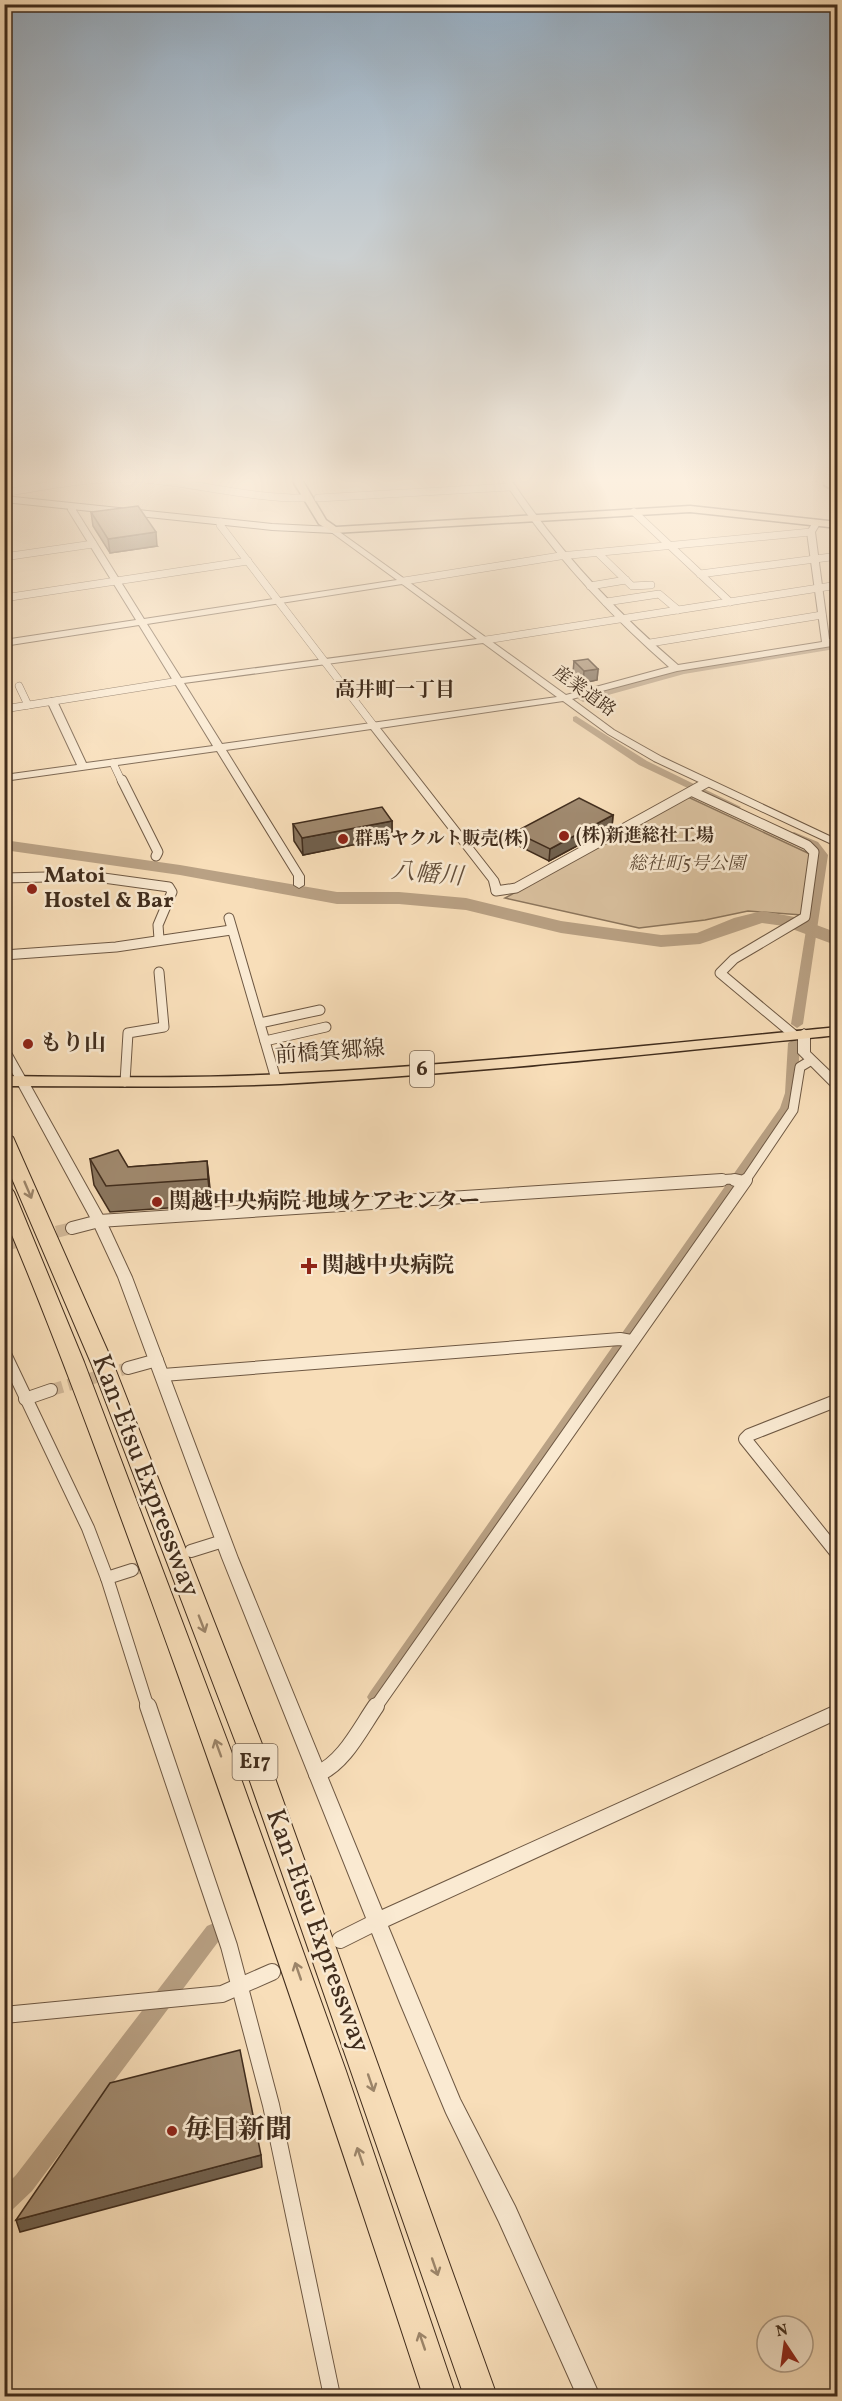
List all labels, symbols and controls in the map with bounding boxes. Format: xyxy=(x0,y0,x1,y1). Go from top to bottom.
street label: 産業道路 xyxy=(548,661,620,723)
district label: 高井町一丁目 xyxy=(335,677,455,705)
place label: (株)新進総社工場 xyxy=(576,824,714,849)
place label: 群馬ヤクルト販売(株) xyxy=(355,827,528,852)
marker: (株)新進総社工場 xyxy=(557,829,571,843)
marker: 群馬ヤクルト販売(株) xyxy=(336,832,350,846)
park label: 総社町5号公園 xyxy=(629,852,748,877)
water label: 八幡川 xyxy=(390,855,467,895)
place label: Matoi Hostel & Bar xyxy=(44,861,174,917)
marker: Matoi Hostel & Bar xyxy=(25,882,39,896)
place label: もり山 xyxy=(40,1029,106,1060)
street label: 前橋箕郷線 xyxy=(274,1034,386,1072)
marker: もり山 xyxy=(21,1037,35,1051)
road number: 6 xyxy=(410,1051,434,1087)
one-way arrow xyxy=(22,1181,34,1199)
place label: 関越中央病院 地域ケアセンター xyxy=(169,1187,480,1218)
marker: 関越中央病院 地域ケアセンター xyxy=(150,1195,164,1209)
place label: 関越中央病院 xyxy=(322,1251,454,1282)
marker: 関越中央病院 xyxy=(300,1257,318,1275)
street label: Kan-Etsu Expressway xyxy=(81,1349,209,1603)
one-way arrow xyxy=(198,1615,209,1633)
one-way arrow xyxy=(212,1739,223,1758)
road number: E17 xyxy=(232,1744,278,1780)
street label: Kan-Etsu Expressway xyxy=(255,1804,379,2059)
one-way arrow xyxy=(291,1962,302,1981)
one-way arrow xyxy=(367,2073,378,2092)
place label: 毎日新聞 xyxy=(184,2112,292,2150)
marker: 毎日新聞 xyxy=(165,2124,179,2138)
one-way arrow xyxy=(354,2147,365,2166)
one-way arrow xyxy=(431,2258,442,2276)
north arrow xyxy=(755,2314,815,2374)
text: N xyxy=(774,2319,791,2343)
one-way arrow xyxy=(416,2332,427,2351)

